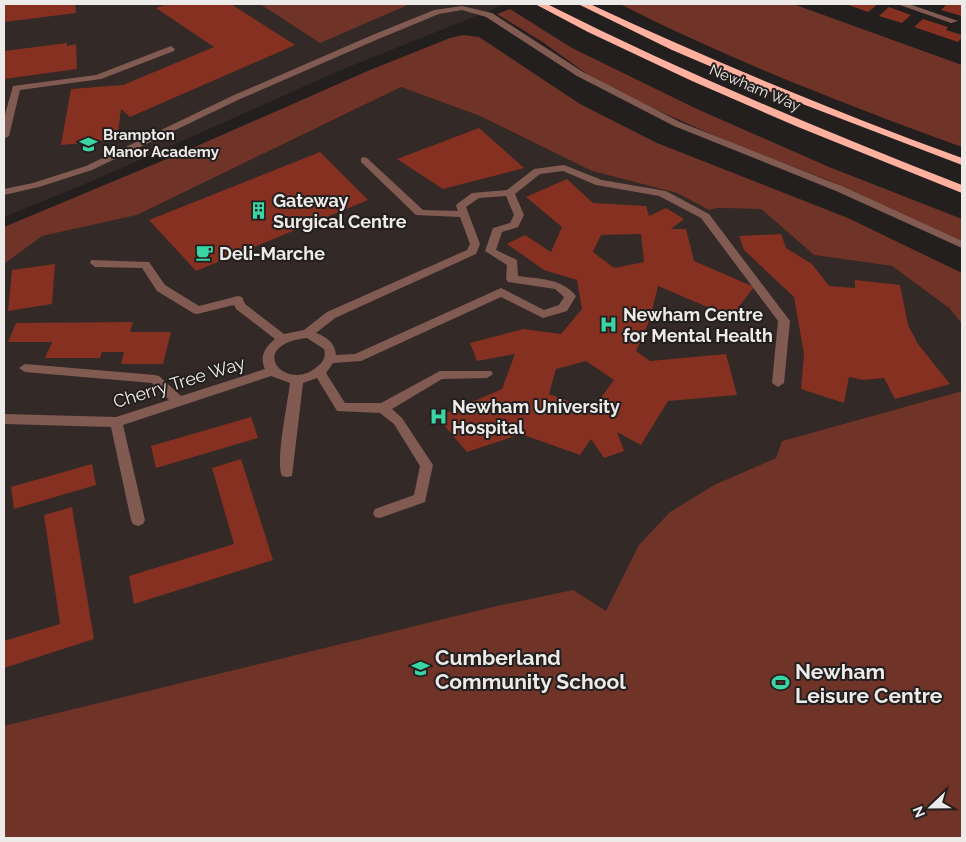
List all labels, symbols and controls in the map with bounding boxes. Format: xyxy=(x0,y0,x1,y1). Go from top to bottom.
street label: Newham Way xyxy=(707,61,803,115)
place label: Brampton Manor Academy xyxy=(103,126,220,161)
school or university icon: Brampton Manor Academy xyxy=(79,134,99,154)
place label: Gateway Surgical Centre xyxy=(273,190,407,232)
building icon: Gateway Surgical Centre xyxy=(249,200,269,220)
cafe icon: Deli-Marche xyxy=(195,243,215,263)
place label: Deli-Marche xyxy=(219,243,325,264)
place label: Newham Centre for Mental Health xyxy=(623,304,773,346)
hospital icon: Newham Centre for Mental Health xyxy=(599,314,619,334)
street label: Cherry Tree Way xyxy=(110,352,248,412)
place label: Newham University Hospital xyxy=(452,396,620,438)
hospital icon: Newham University Hospital xyxy=(428,406,448,426)
place label: Cumberland Community School xyxy=(435,645,626,694)
school or university icon: Cumberland Community School xyxy=(411,659,431,679)
place label: Newham Leisure Centre xyxy=(795,659,943,708)
sports icon: Newham Leisure Centre xyxy=(771,673,791,693)
north arrow xyxy=(906,782,956,832)
text: N xyxy=(910,804,928,820)

